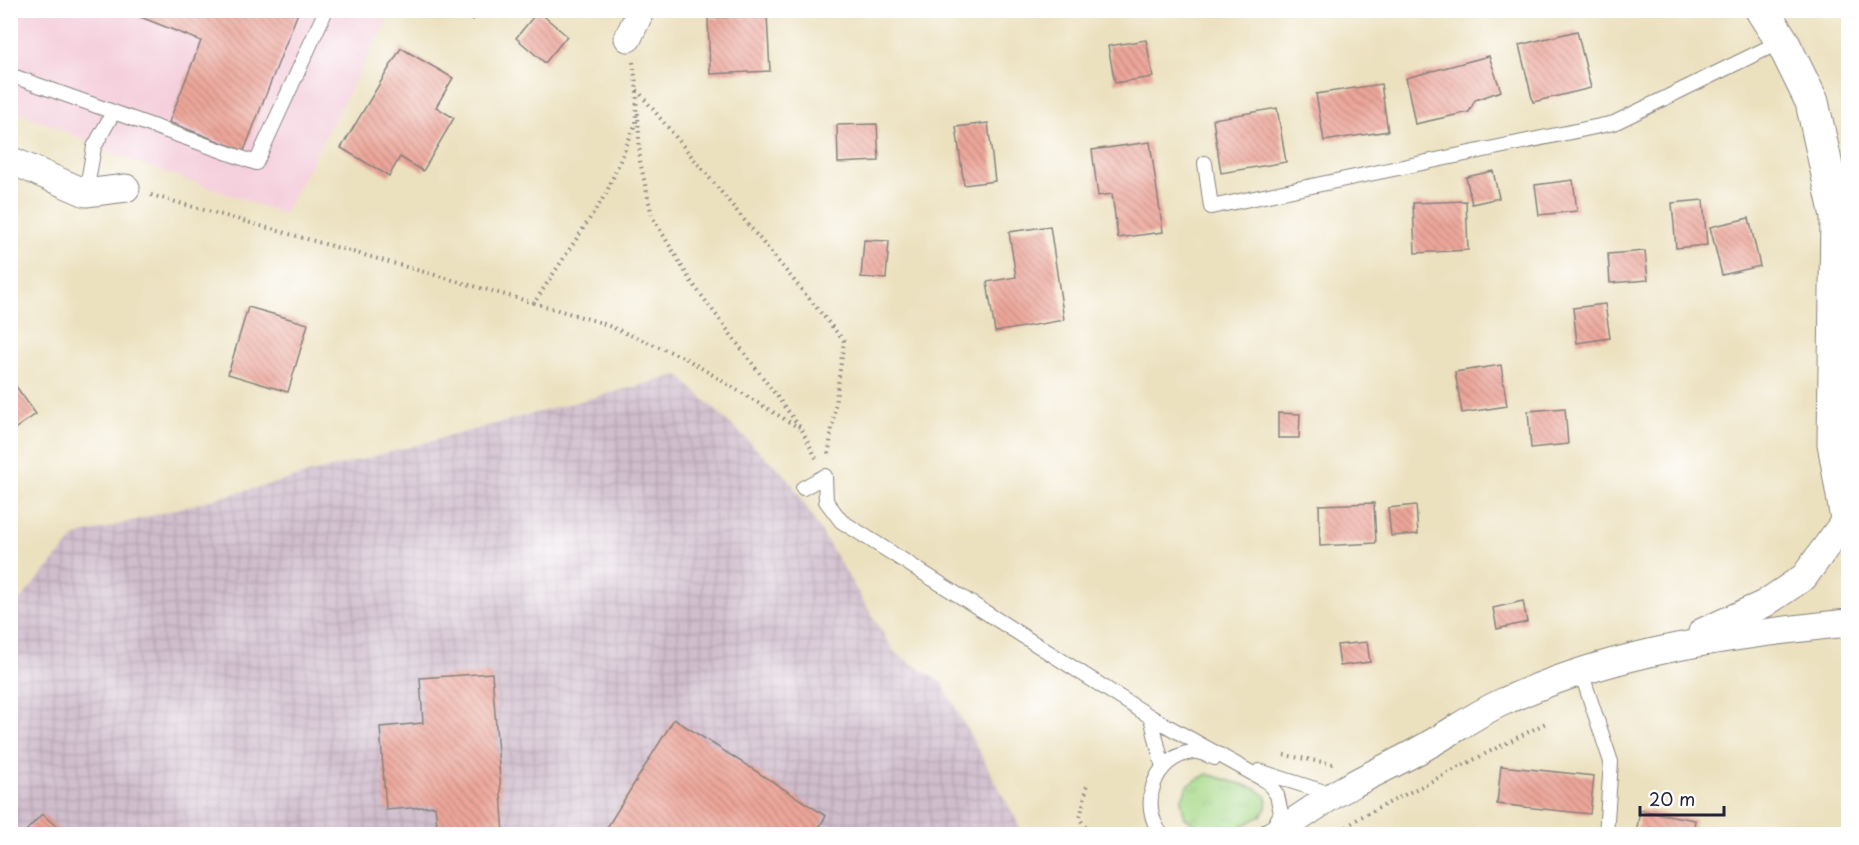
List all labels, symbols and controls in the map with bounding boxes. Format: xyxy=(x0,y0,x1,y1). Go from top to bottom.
scale bar xyxy=(1640,779,1724,817)
text: 20 m xyxy=(1649,785,1695,812)

